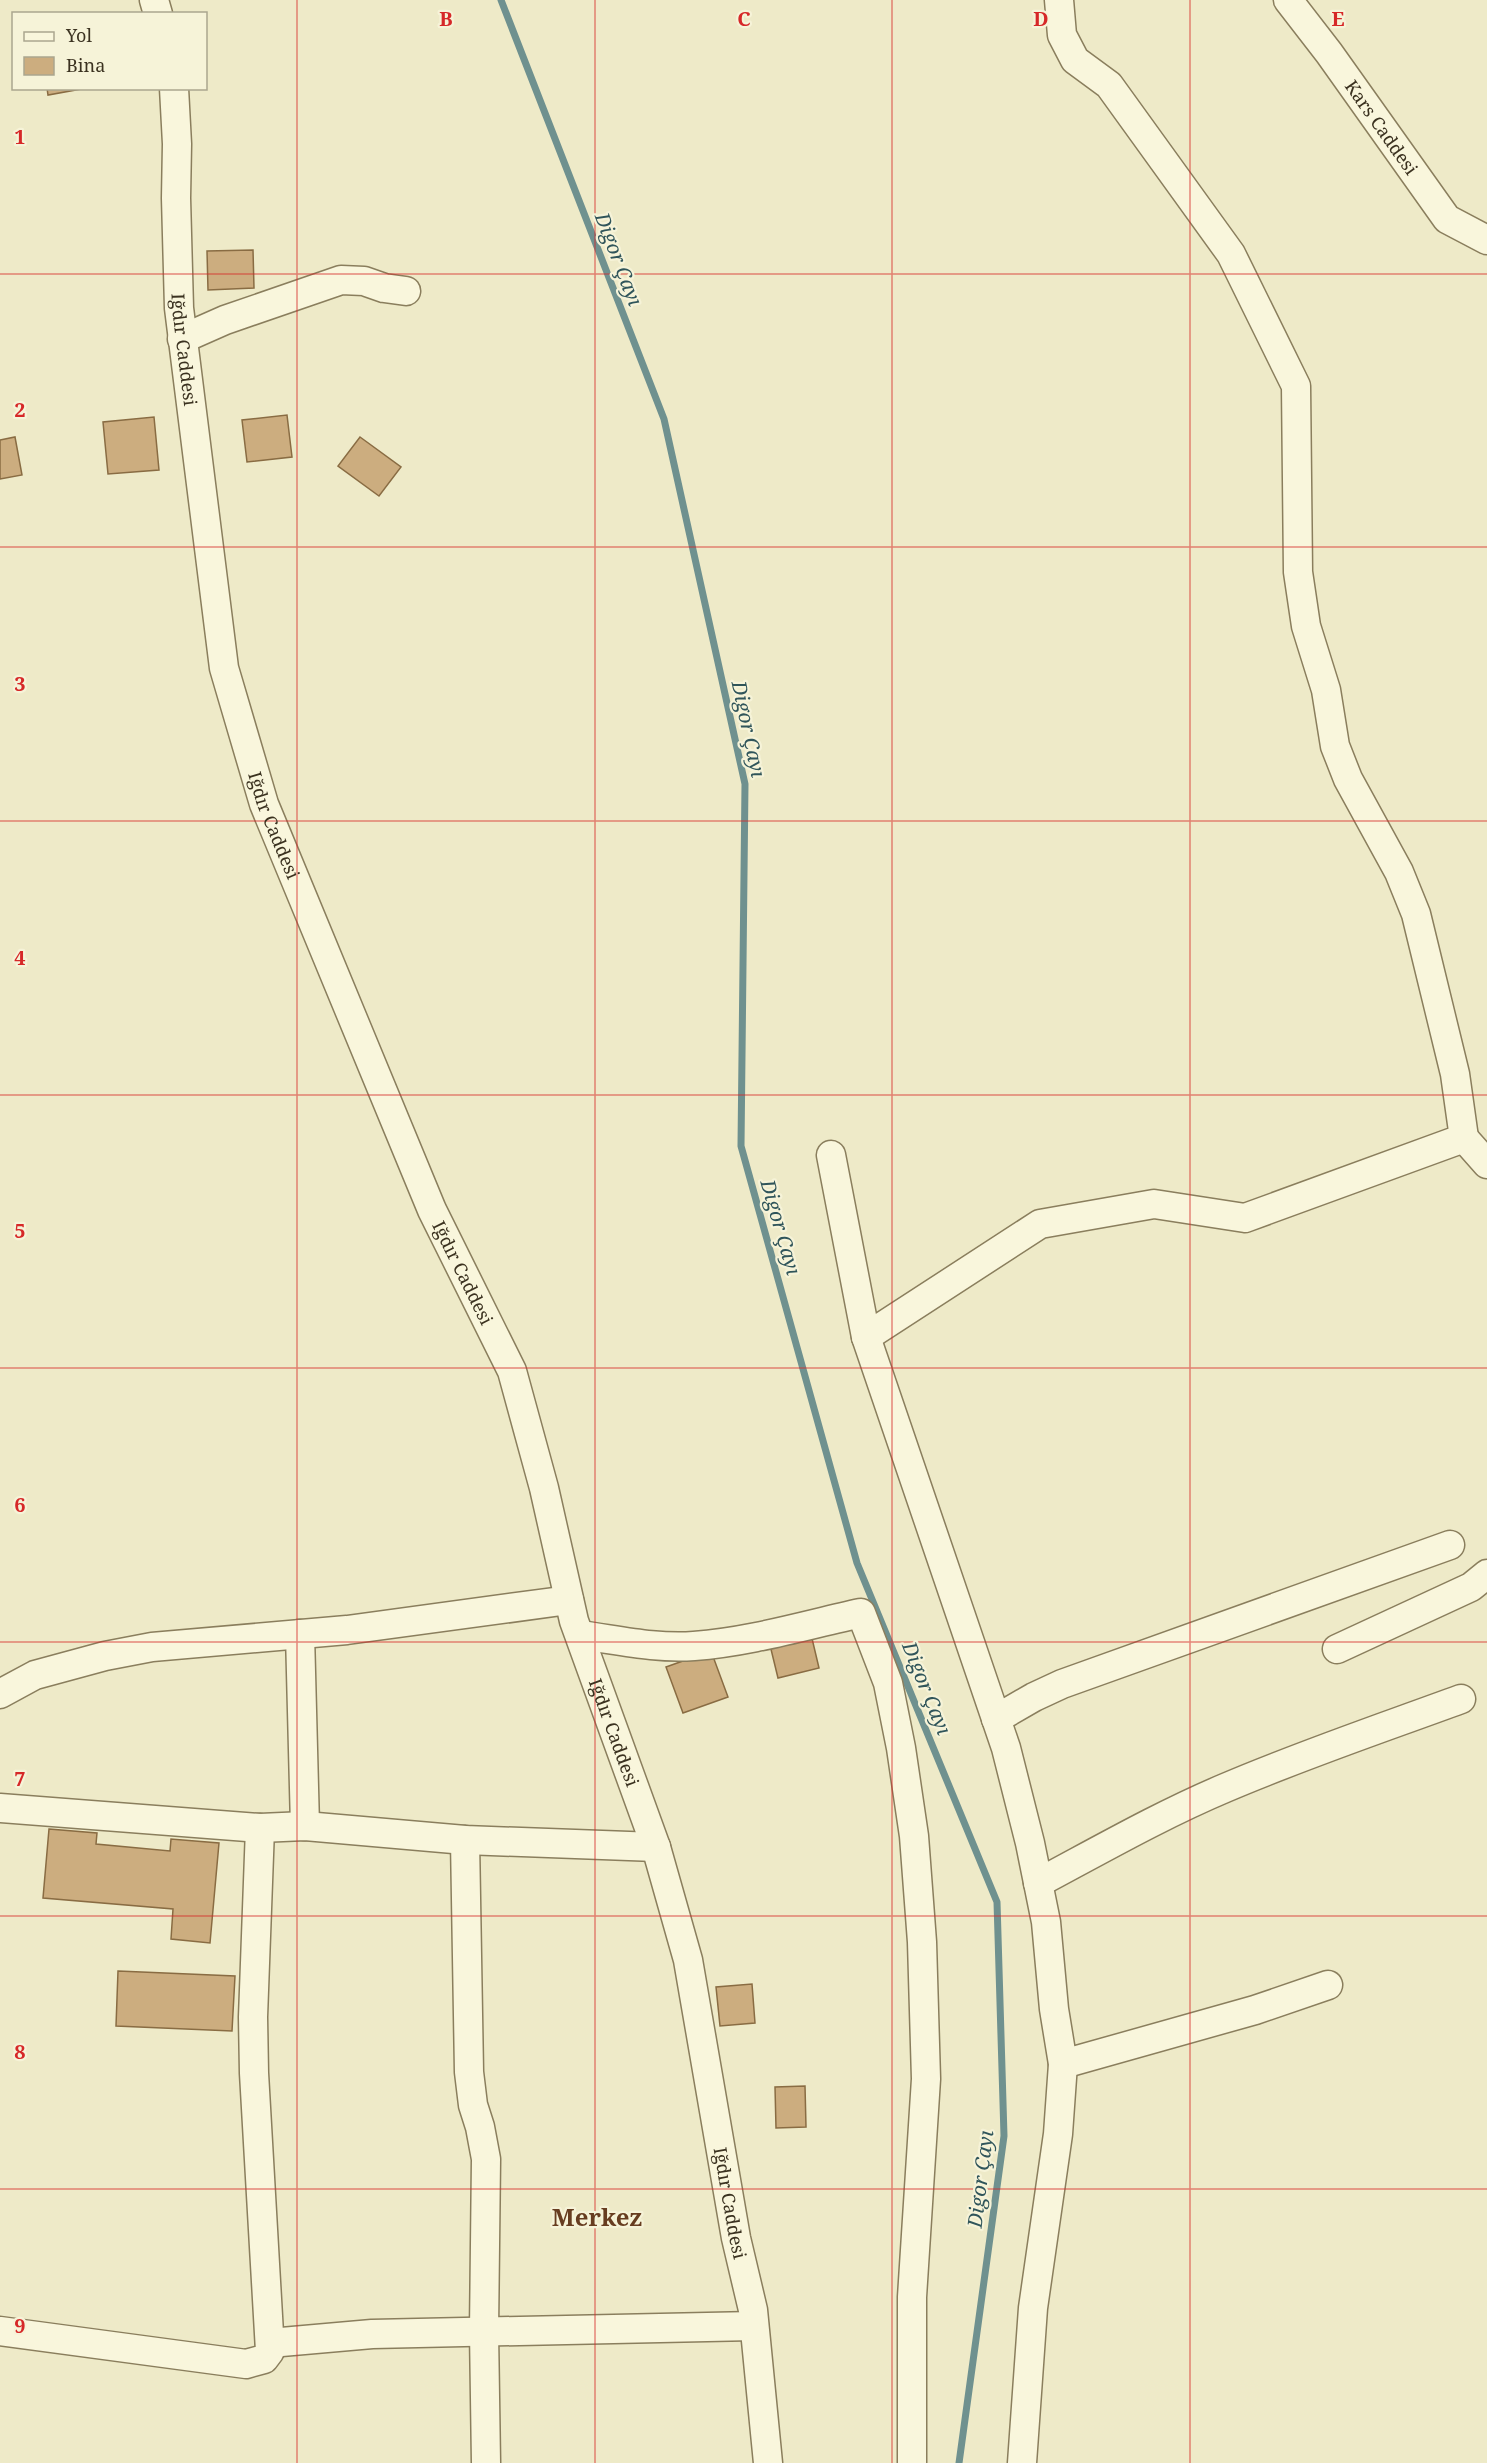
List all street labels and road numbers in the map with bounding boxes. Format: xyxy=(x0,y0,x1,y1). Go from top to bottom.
street label: Kars Caddesi xyxy=(1340,75,1424,180)
street label: Iğdır Caddesi xyxy=(167,293,203,407)
street label: Iğdır Caddesi xyxy=(243,769,306,883)
street label: Iğdır Caddesi xyxy=(427,1217,499,1329)
street label: Iğdır Caddesi xyxy=(584,1675,645,1790)
street label: Iğdır Caddesi xyxy=(709,2145,753,2262)

